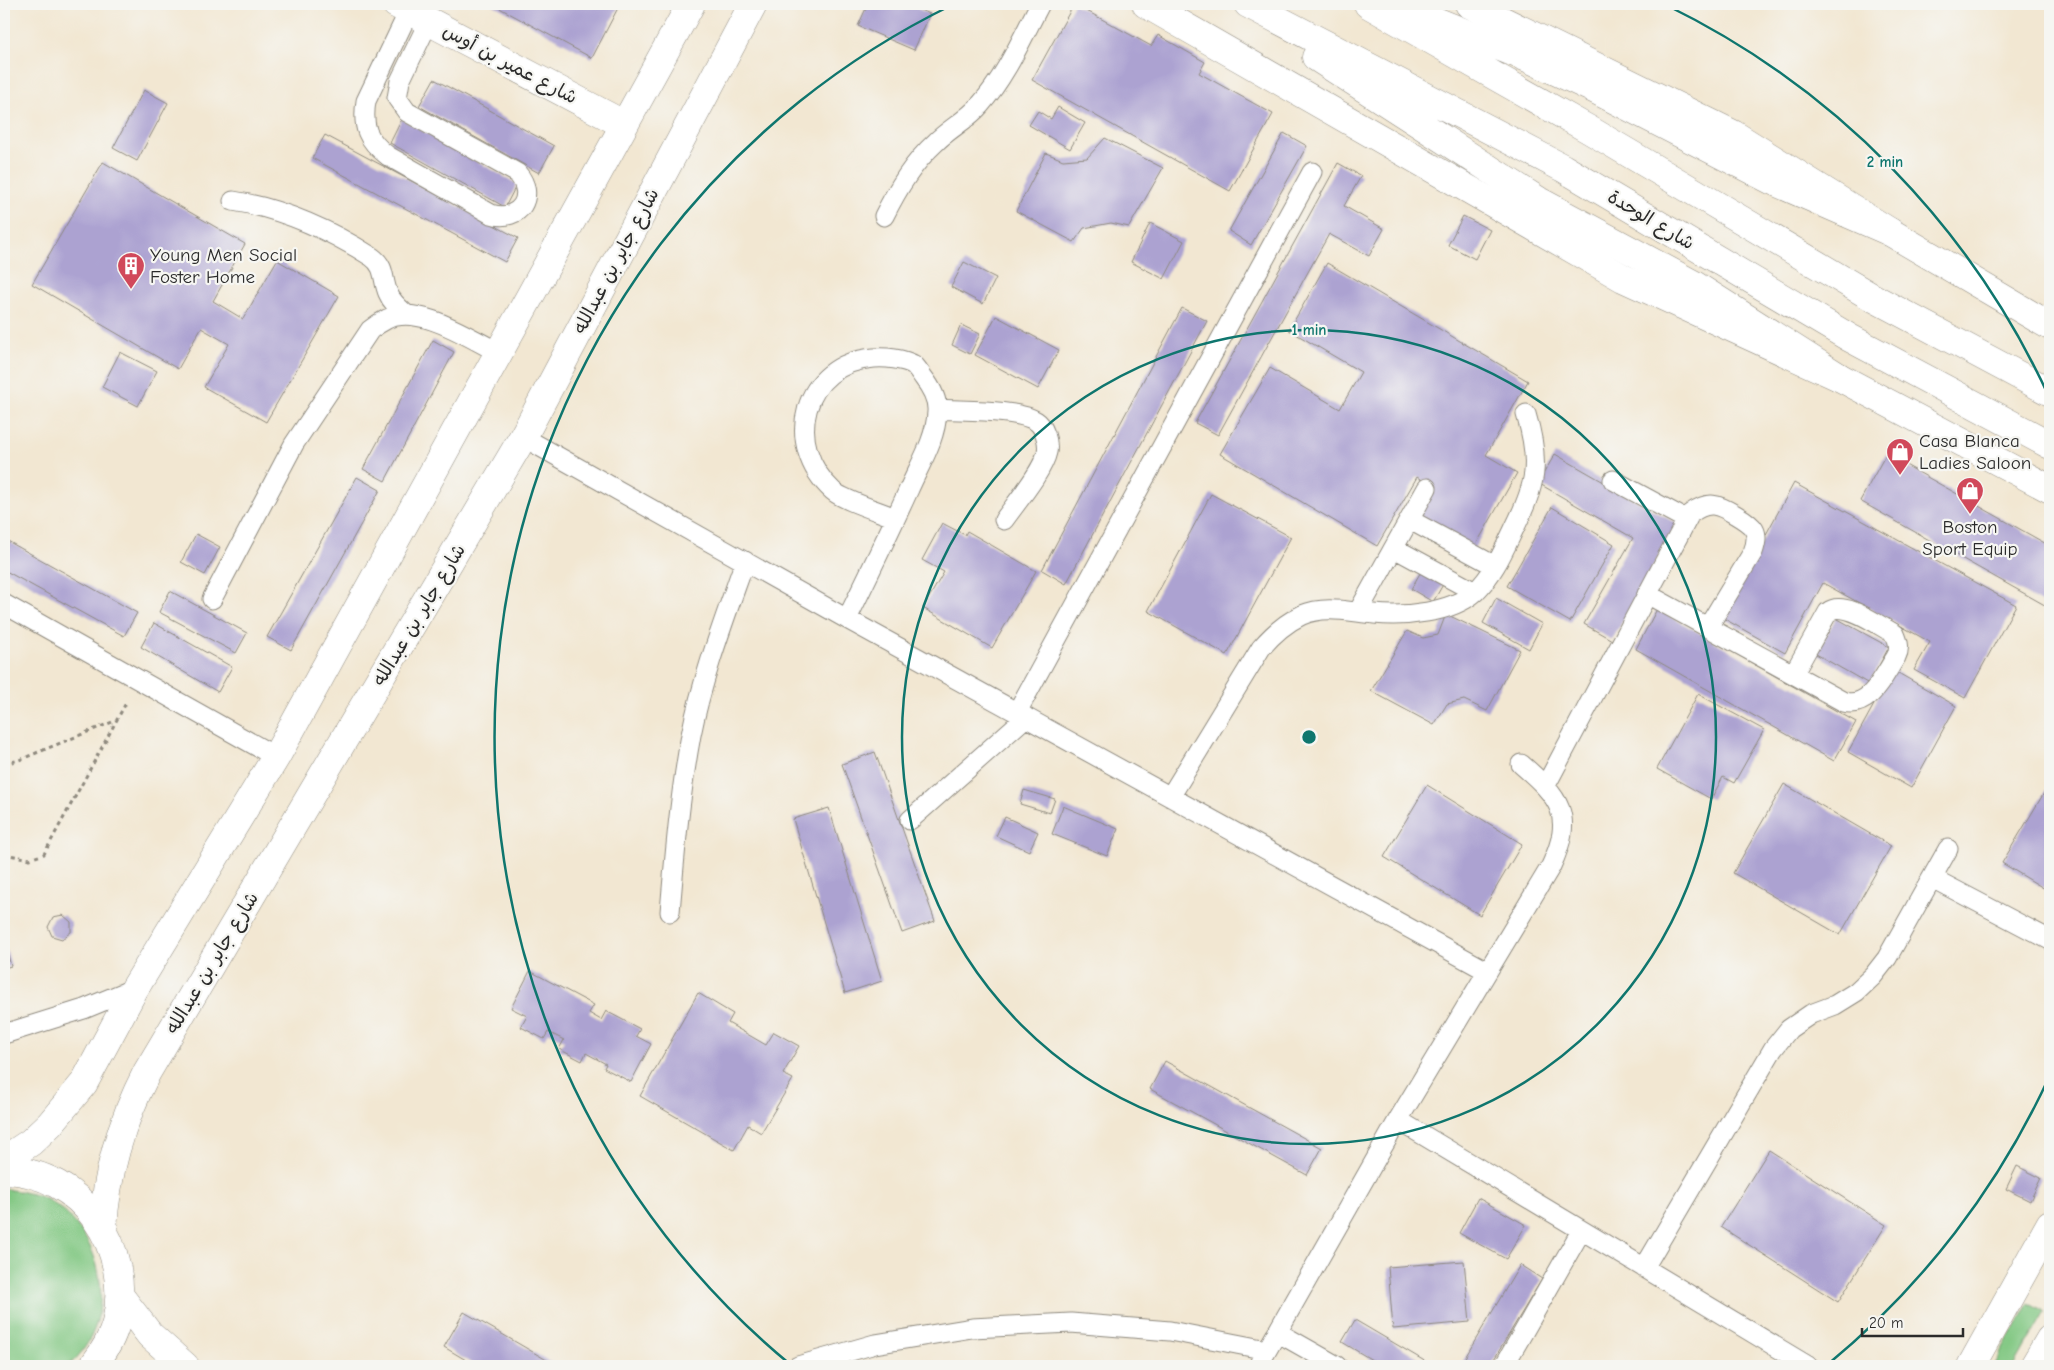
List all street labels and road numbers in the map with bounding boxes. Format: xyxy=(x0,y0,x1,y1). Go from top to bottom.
street label: شارع عمير بن أوس xyxy=(438,19,581,110)
street label: شارع جابر بن عبدالله xyxy=(568,185,665,338)
street label: شارع الوحدة xyxy=(1603,186,1698,256)
street label: شارع جابر بن عبدالله xyxy=(368,540,472,691)
street label: شارع جابر بن عبدالله xyxy=(161,888,265,1039)

